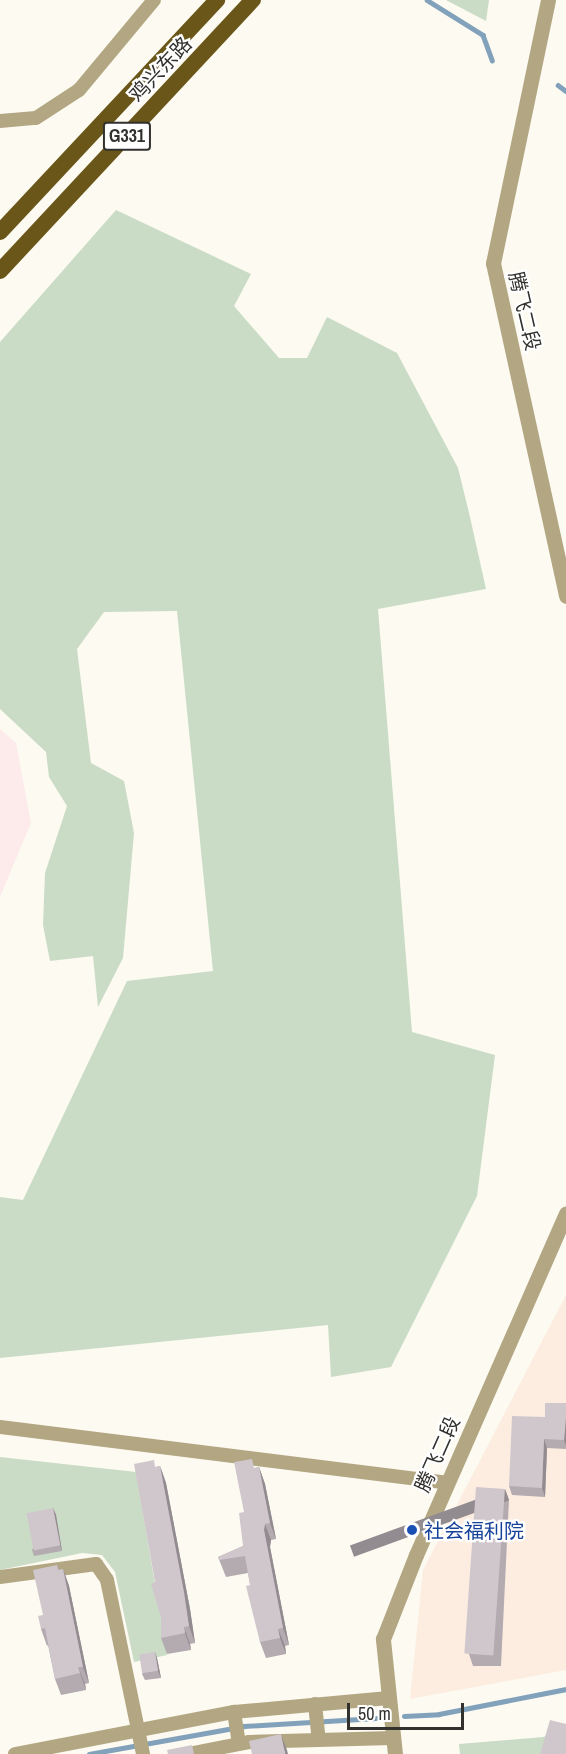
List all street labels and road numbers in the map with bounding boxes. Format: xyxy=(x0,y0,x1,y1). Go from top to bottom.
street label: 鸡兴东路 xyxy=(124,32,196,106)
road number: G331 xyxy=(102,121,152,151)
street label: 腾飞二段 xyxy=(504,269,546,353)
street label: 腾飞二段 xyxy=(410,1413,464,1495)

